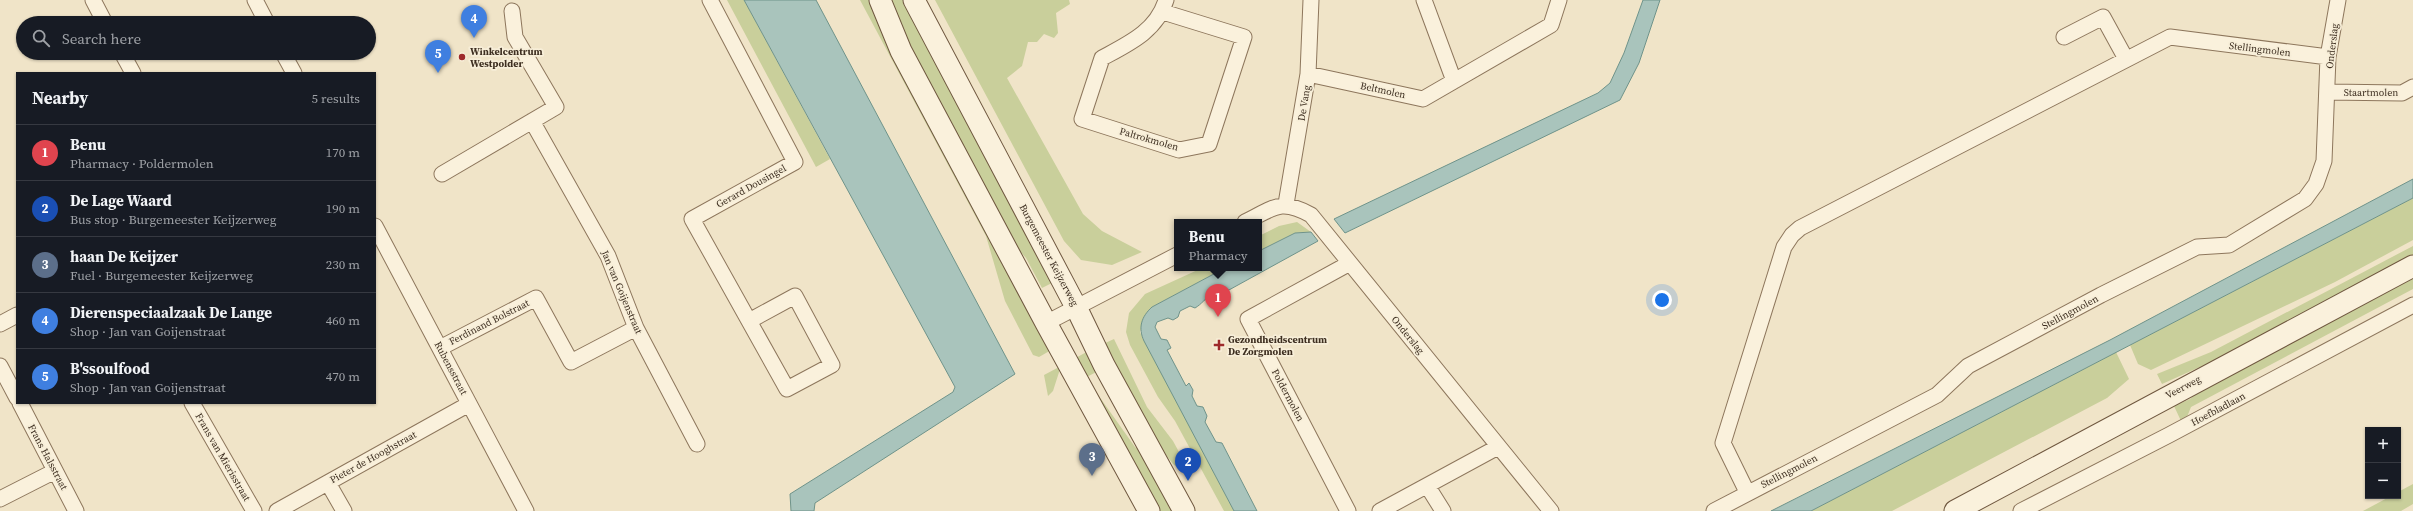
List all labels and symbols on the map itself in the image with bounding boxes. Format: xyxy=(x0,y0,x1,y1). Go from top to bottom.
pin: 4 xyxy=(461,5,487,38)
street label: Onderslag xyxy=(2323,23,2341,69)
street label: Stellingmolen xyxy=(2228,39,2292,59)
pin: 5 xyxy=(425,40,451,73)
place label: Winkelcentrum Westpolder xyxy=(470,45,543,70)
marker: Winkelcentrum Westpolder xyxy=(457,52,467,62)
street label: Beltmolen xyxy=(1359,79,1407,101)
street label: De Vang xyxy=(1295,84,1313,122)
street label: Staartmolen xyxy=(2344,86,2398,99)
street label: Paltrokmolen xyxy=(1118,124,1180,154)
street label: Gerard Dousingel xyxy=(714,161,788,211)
street label: Burgemeester Keijzerweg xyxy=(1017,202,1081,308)
street label: Jan van Goijenstraat xyxy=(598,247,646,336)
pin: 1 xyxy=(1205,284,1231,317)
your location xyxy=(1652,290,1672,310)
street label: Stellingmolen xyxy=(2040,292,2100,332)
street label: Ferdinand Bolstraat xyxy=(447,296,532,348)
street label: Onderslag xyxy=(1389,313,1427,357)
place label: Gezondheidscentrum De Zorgmolen xyxy=(1228,333,1327,358)
street label: Rubensstraat xyxy=(431,339,471,398)
marker: Gezondheidscentrum De Zorgmolen xyxy=(1213,339,1225,351)
street label: Poldermolen xyxy=(1269,367,1307,423)
street label: Veerweg xyxy=(2163,372,2203,402)
street label: Hoefbladlaan xyxy=(2188,389,2248,429)
street label: Frans van Mierisstraat xyxy=(192,411,254,504)
street label: Frans Halsstraat xyxy=(25,422,71,493)
street label: Pieter de Hooghstraat xyxy=(327,427,419,486)
pin: 3 xyxy=(1079,443,1105,476)
pin: 2 xyxy=(1175,448,1201,481)
street label: Stellingmolen xyxy=(1758,451,1820,491)

